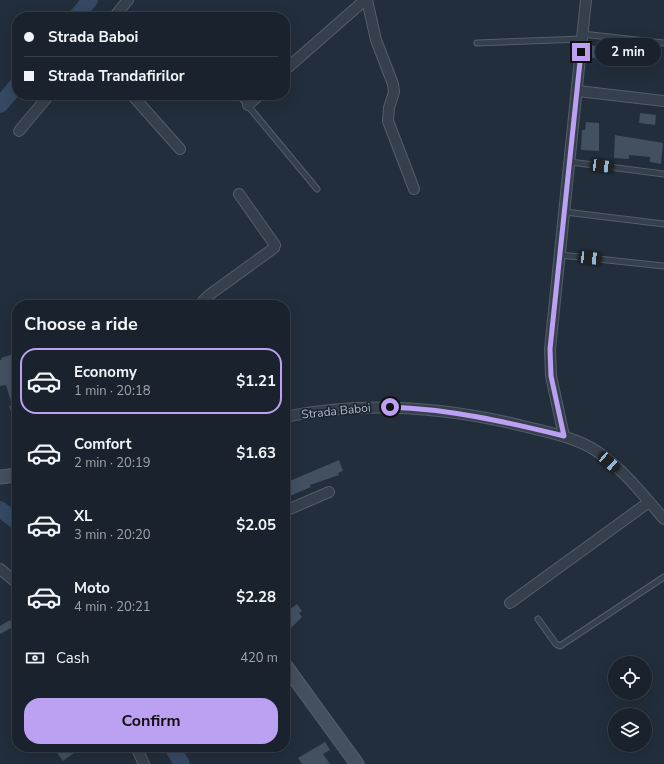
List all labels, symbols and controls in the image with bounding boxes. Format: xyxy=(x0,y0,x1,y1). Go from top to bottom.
text: Strada Baboi xyxy=(48,27,138,47)
callout: 2 min xyxy=(595,38,661,66)
route end xyxy=(572,43,590,61)
text: 2 min xyxy=(611,43,645,61)
text: Strada Trandafirilor xyxy=(48,66,185,86)
car xyxy=(589,159,615,173)
car xyxy=(577,251,603,265)
text: Choose a ride xyxy=(24,312,138,336)
text: Economy xyxy=(74,362,137,382)
icon: car xyxy=(26,363,62,399)
text: $1.21 xyxy=(236,371,276,391)
text: 1 min · 20:18 xyxy=(74,382,150,400)
route start xyxy=(381,398,399,416)
street label: Strada Baboi xyxy=(301,399,371,423)
text: Comfort xyxy=(74,434,131,454)
icon: car xyxy=(26,435,62,471)
text: $1.63 xyxy=(236,443,276,463)
car xyxy=(596,450,622,474)
text: 2 min · 20:19 xyxy=(74,454,150,472)
text: XL xyxy=(74,506,93,526)
icon: car xyxy=(26,507,62,543)
text: $2.05 xyxy=(236,515,276,535)
text: 3 min · 20:20 xyxy=(74,526,150,544)
text: Moto xyxy=(74,578,110,598)
icon: car xyxy=(26,579,62,615)
text: $2.28 xyxy=(236,587,276,607)
text: 4 min · 20:21 xyxy=(74,598,150,616)
icon: cash xyxy=(24,647,46,669)
text: Cash xyxy=(56,648,90,668)
text: 420 m xyxy=(240,649,278,667)
map controls xyxy=(608,656,652,752)
button: locate xyxy=(608,656,652,700)
button: Confirm xyxy=(24,698,278,744)
button: layers xyxy=(608,708,652,752)

